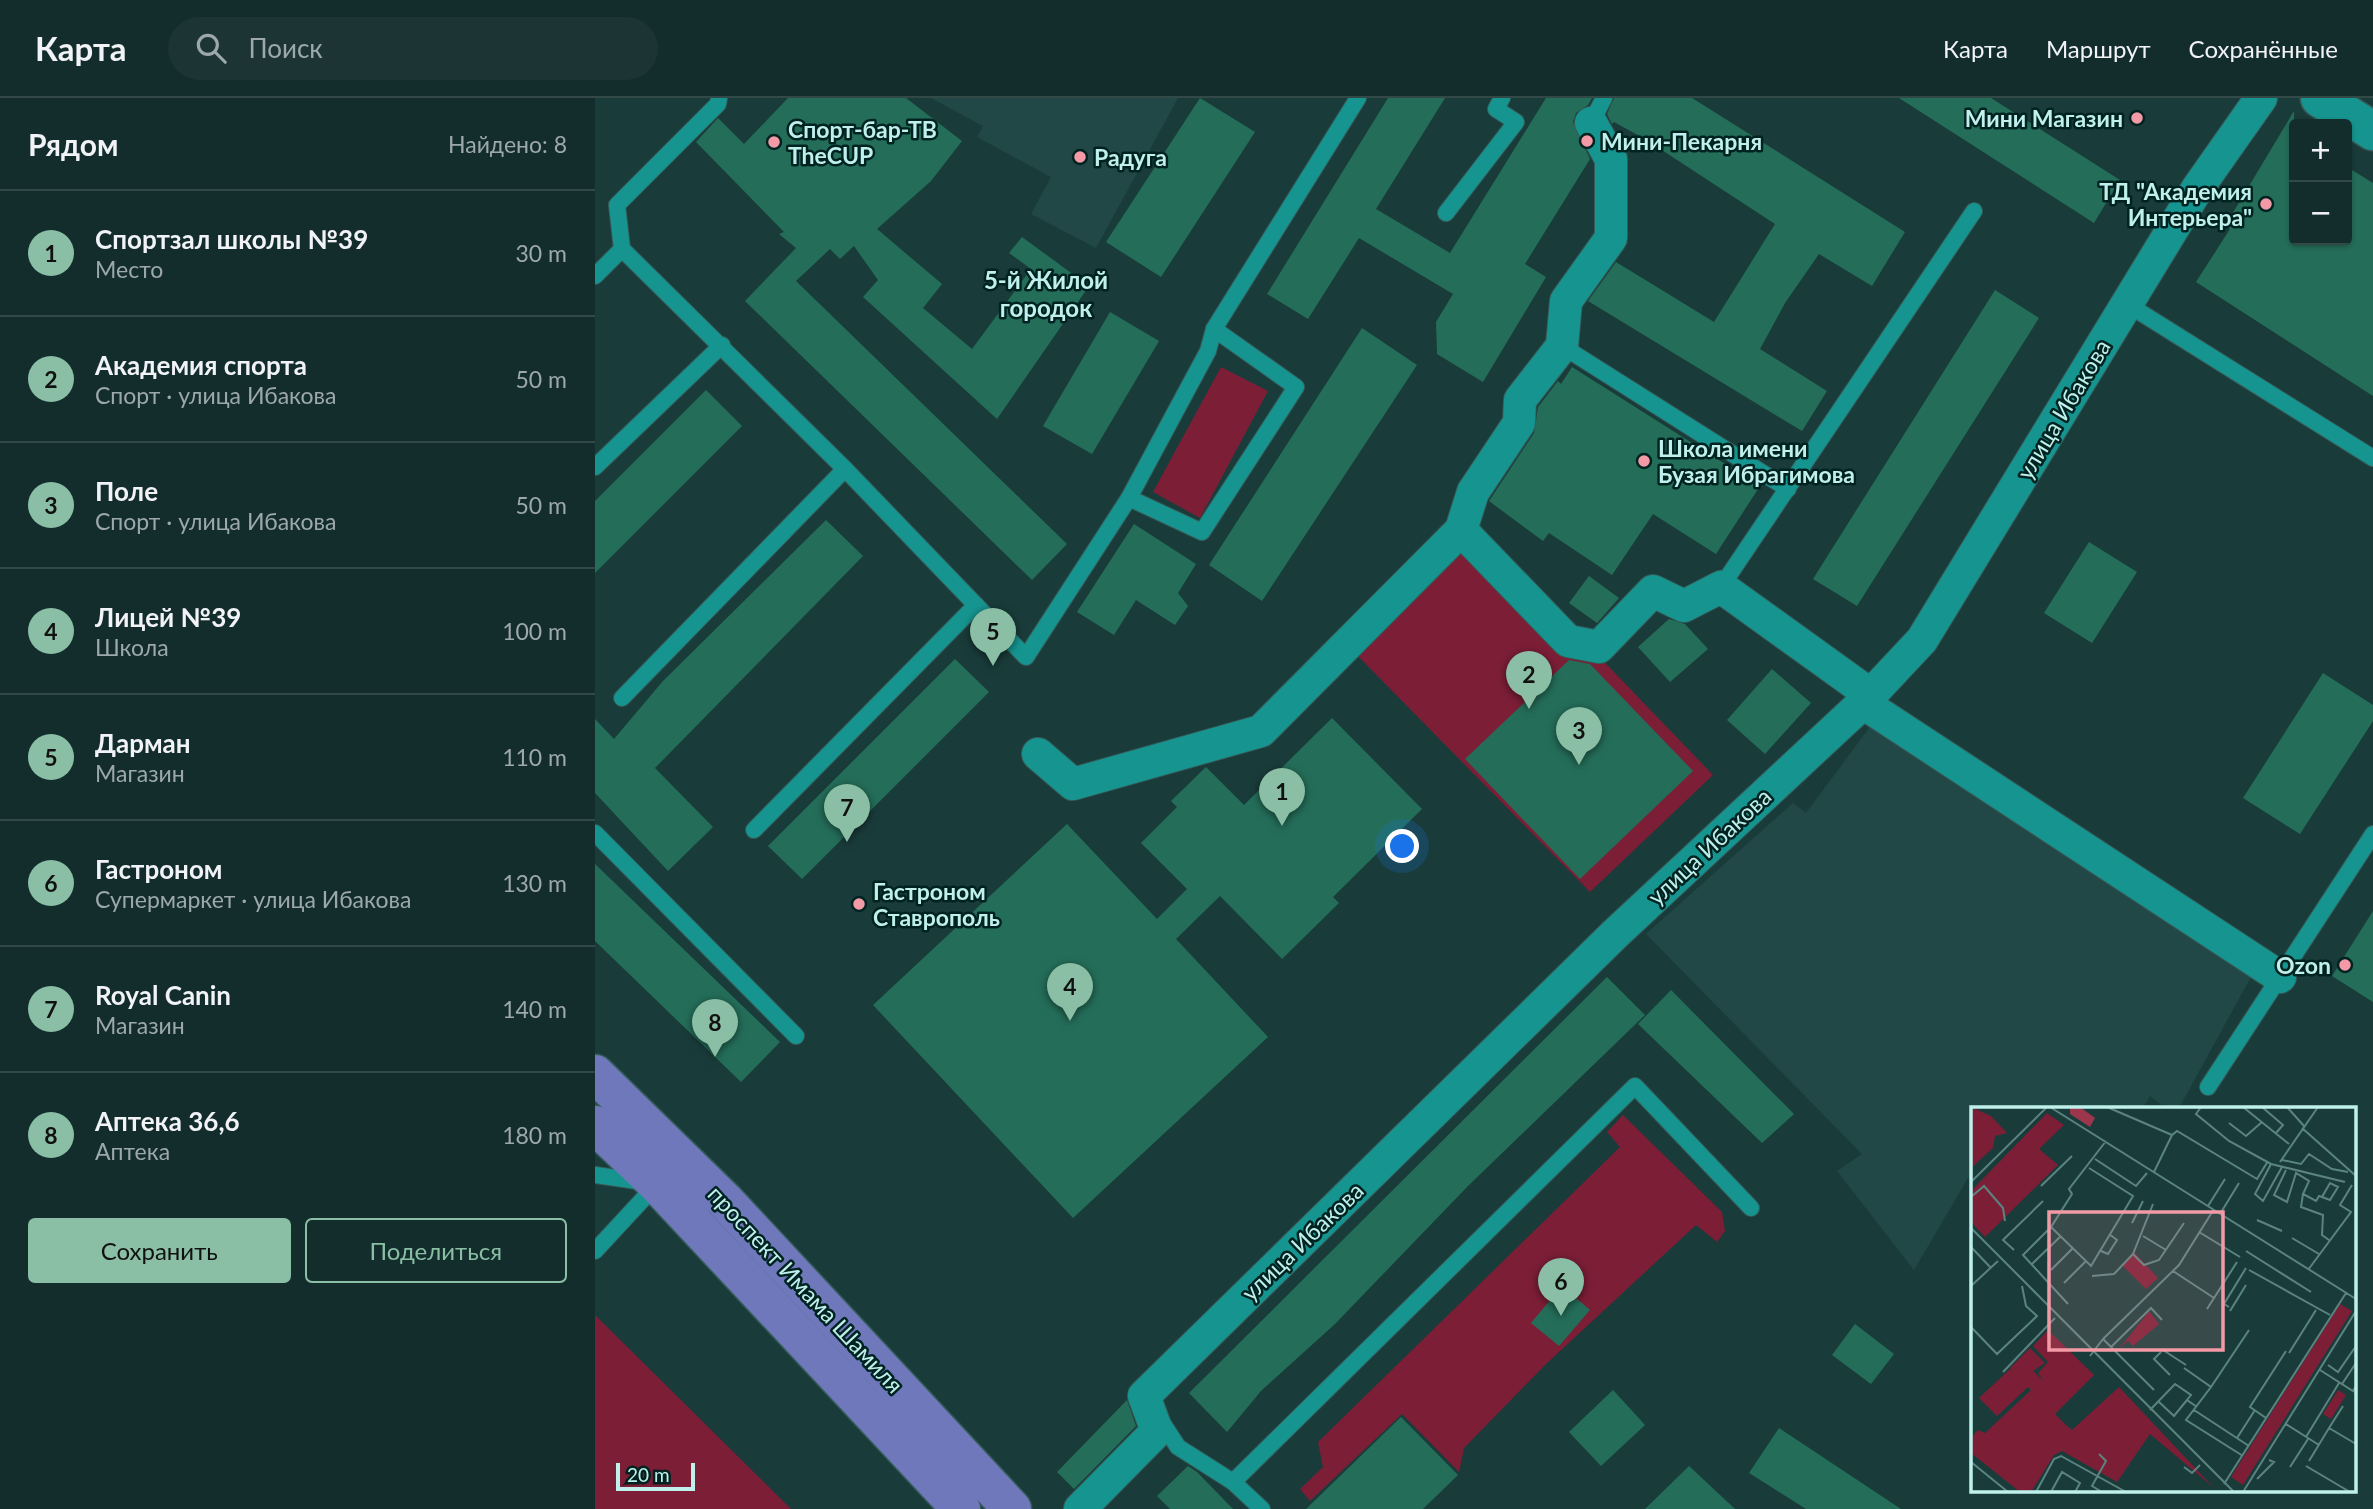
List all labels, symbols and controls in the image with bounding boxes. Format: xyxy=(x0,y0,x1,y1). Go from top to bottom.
search box xyxy=(168,17,658,80)
text: Карта xyxy=(35,28,126,68)
icon: search xyxy=(192,29,230,67)
text: Поиск xyxy=(248,32,323,64)
text: Карта xyxy=(1943,34,2008,63)
text: Маршрут xyxy=(2046,34,2151,63)
text: Сохранённые xyxy=(2189,34,2338,63)
place label: Мини Магазин xyxy=(1965,104,2123,132)
marker: Мини Магазин xyxy=(2129,110,2145,126)
place label: Спорт-бар-ТВ TheCUP xyxy=(788,115,937,169)
map controls xyxy=(2289,119,2352,245)
button: + xyxy=(2289,119,2352,182)
text: Рядом xyxy=(28,126,118,162)
place label: Мини-Пекарня xyxy=(1601,127,1762,155)
text: Найдено: 8 xyxy=(448,130,567,158)
marker: Мини-Пекарня xyxy=(1579,133,1595,149)
marker: Спорт-бар-ТВ TheCUP xyxy=(766,134,782,150)
place label: Радуга xyxy=(1094,143,1167,171)
marker: Радуга xyxy=(1072,149,1088,165)
place label: ТД "Академия Интерьера" xyxy=(2099,177,2252,231)
button: − xyxy=(2289,182,2352,245)
marker: ТД "Академия Интерьера" xyxy=(2258,196,2274,212)
text: Спортзал школы №39 xyxy=(95,223,368,255)
text: 1 xyxy=(44,239,58,267)
text: 30 m xyxy=(516,239,567,267)
text: Место xyxy=(95,255,163,283)
district label: 5-й Жилой городок xyxy=(984,265,1108,322)
street label: улица Ибакова xyxy=(2010,334,2116,484)
text: Академия спорта xyxy=(95,349,307,381)
text: 2 xyxy=(44,365,58,393)
text: 50 m xyxy=(516,365,567,393)
text: Спорт · улица Ибакова xyxy=(95,381,336,409)
place label: Школа имени Бузая Ибрагимова xyxy=(1658,434,1855,488)
marker: Школа имени Бузая Ибрагимова xyxy=(1636,453,1652,469)
text: Поле xyxy=(95,475,158,507)
text: 3 xyxy=(44,491,58,519)
text: 50 m xyxy=(516,491,567,519)
text: Спорт · улица Ибакова xyxy=(95,507,336,535)
text: Лицей №39 xyxy=(95,601,241,633)
pin: 5 xyxy=(970,608,1016,666)
text: 4 xyxy=(44,617,58,645)
text: 100 m xyxy=(502,617,567,645)
text: Школа xyxy=(95,633,169,661)
pin: 2 xyxy=(1506,651,1552,709)
pin: 3 xyxy=(1556,707,1602,765)
text: Дарман xyxy=(95,727,191,759)
text: 5 xyxy=(44,743,58,771)
text: 110 m xyxy=(502,743,567,771)
text: Магазин xyxy=(95,759,185,787)
pin: 1 xyxy=(1259,768,1305,826)
street label: улица Ибакова xyxy=(1642,782,1776,910)
pin: 7 xyxy=(824,784,870,842)
your location xyxy=(1385,829,1419,863)
text: Гастроном xyxy=(95,853,222,885)
text: 6 xyxy=(44,869,58,897)
text: 130 m xyxy=(502,869,567,897)
place label: Гастроном Ставрополь xyxy=(873,877,1000,931)
text: Супермаркет · улица Ибакова xyxy=(95,885,411,913)
marker: Гастроном Ставрополь xyxy=(851,896,867,912)
place label: Ozon xyxy=(2276,951,2331,979)
marker: Ozon xyxy=(2337,957,2353,973)
pin: 4 xyxy=(1047,963,1093,1021)
text: Royal Canin xyxy=(95,979,231,1011)
text: 7 xyxy=(44,995,58,1023)
text: 140 m xyxy=(502,995,567,1023)
pin: 8 xyxy=(692,999,738,1057)
text: Магазин xyxy=(95,1011,185,1039)
text: Аптека 36,6 xyxy=(95,1105,240,1137)
inset map xyxy=(1971,1107,2355,1492)
text: 8 xyxy=(44,1121,58,1149)
text: 180 m xyxy=(502,1121,567,1149)
text: Аптека xyxy=(95,1137,170,1165)
street label: улица Ибакова xyxy=(1235,1176,1369,1306)
street label: проспект Имама Шамиля xyxy=(703,1180,909,1398)
button: Сохранить xyxy=(28,1218,291,1283)
button: Поделиться xyxy=(305,1218,567,1283)
pin: 6 xyxy=(1538,1258,1584,1316)
scale bar xyxy=(616,1460,695,1492)
text: 20 m xyxy=(627,1463,670,1486)

